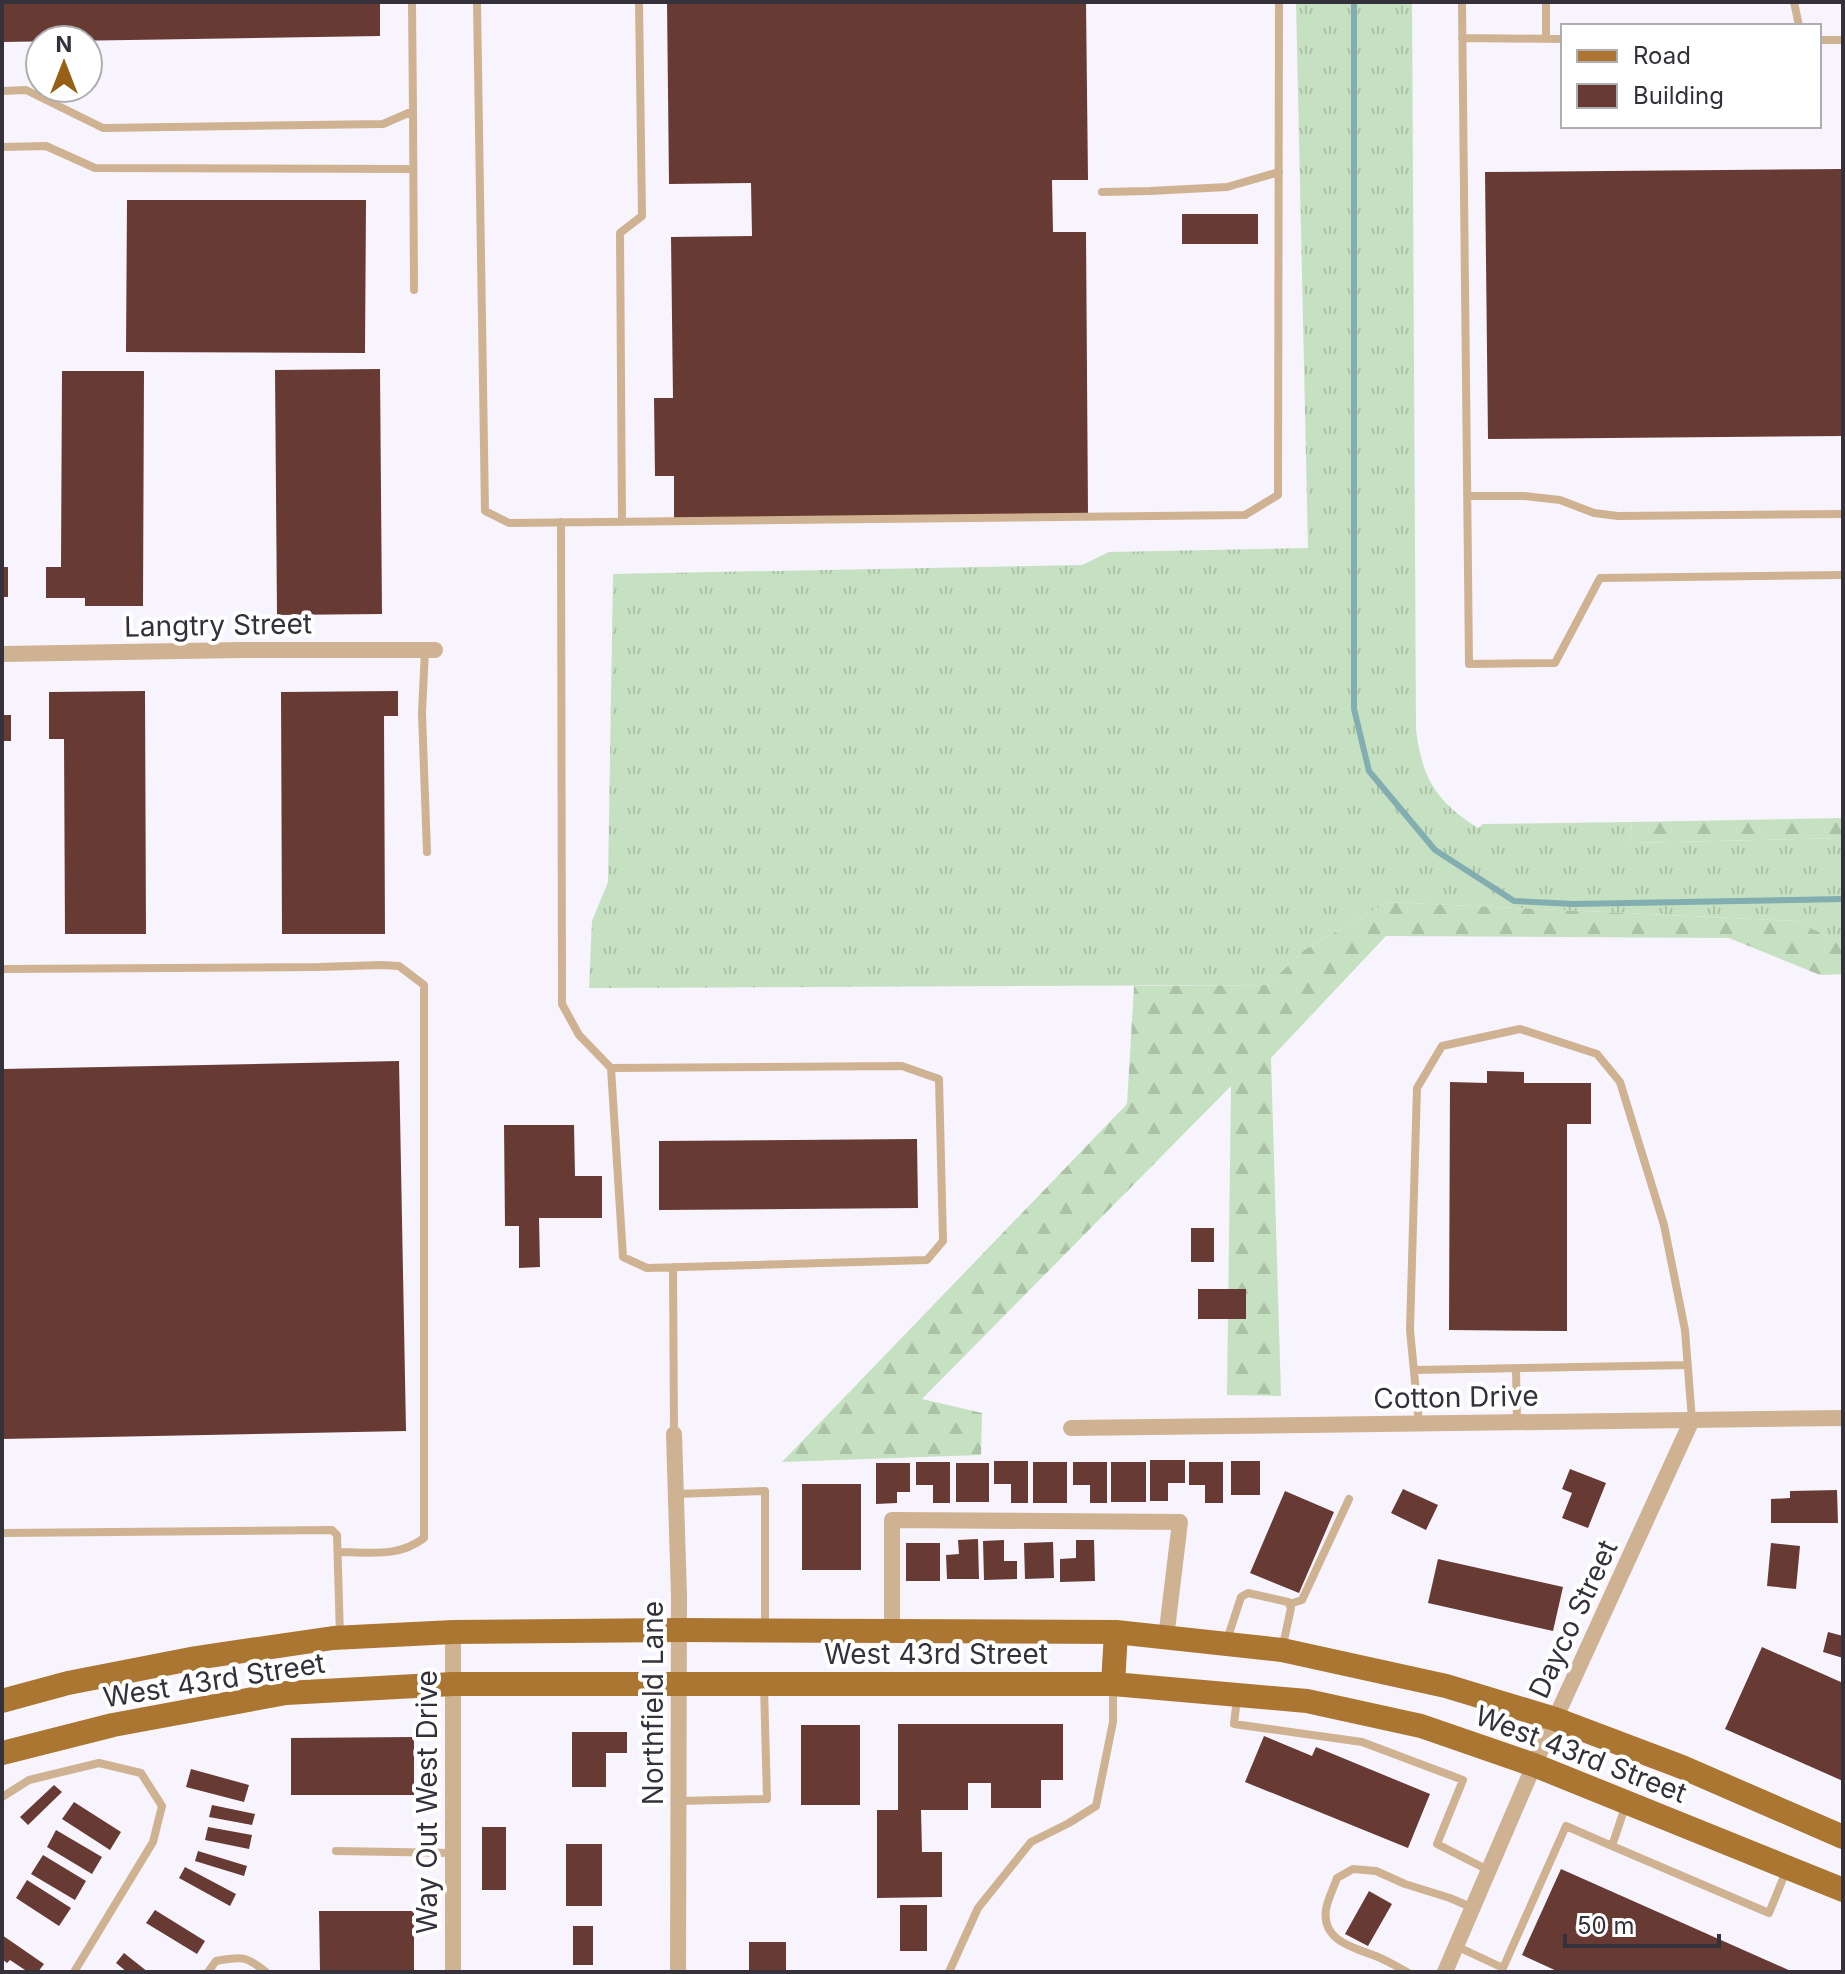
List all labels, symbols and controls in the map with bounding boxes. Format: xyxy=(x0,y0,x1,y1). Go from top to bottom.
north arrow xyxy=(24,24,104,104)
legend xyxy=(1561,24,1821,128)
text: N xyxy=(56,31,72,57)
text: Road xyxy=(1633,41,1691,70)
text: Building xyxy=(1633,81,1724,110)
street label: Langtry Street xyxy=(124,606,312,644)
street label: Cotton Drive xyxy=(1373,1379,1539,1415)
street label: Dayco Street xyxy=(1522,1535,1624,1703)
street label: Northfield Lane xyxy=(636,1601,670,1805)
street label: West 43rd Street xyxy=(824,1637,1048,1671)
street label: West 43rd Street xyxy=(101,1646,327,1714)
street label: Way Out West Drive xyxy=(410,1670,444,1934)
street label: West 43rd Street xyxy=(1470,1698,1692,1810)
scale bar xyxy=(1565,1898,1719,1948)
text: 50 m xyxy=(1577,1911,1635,1940)

